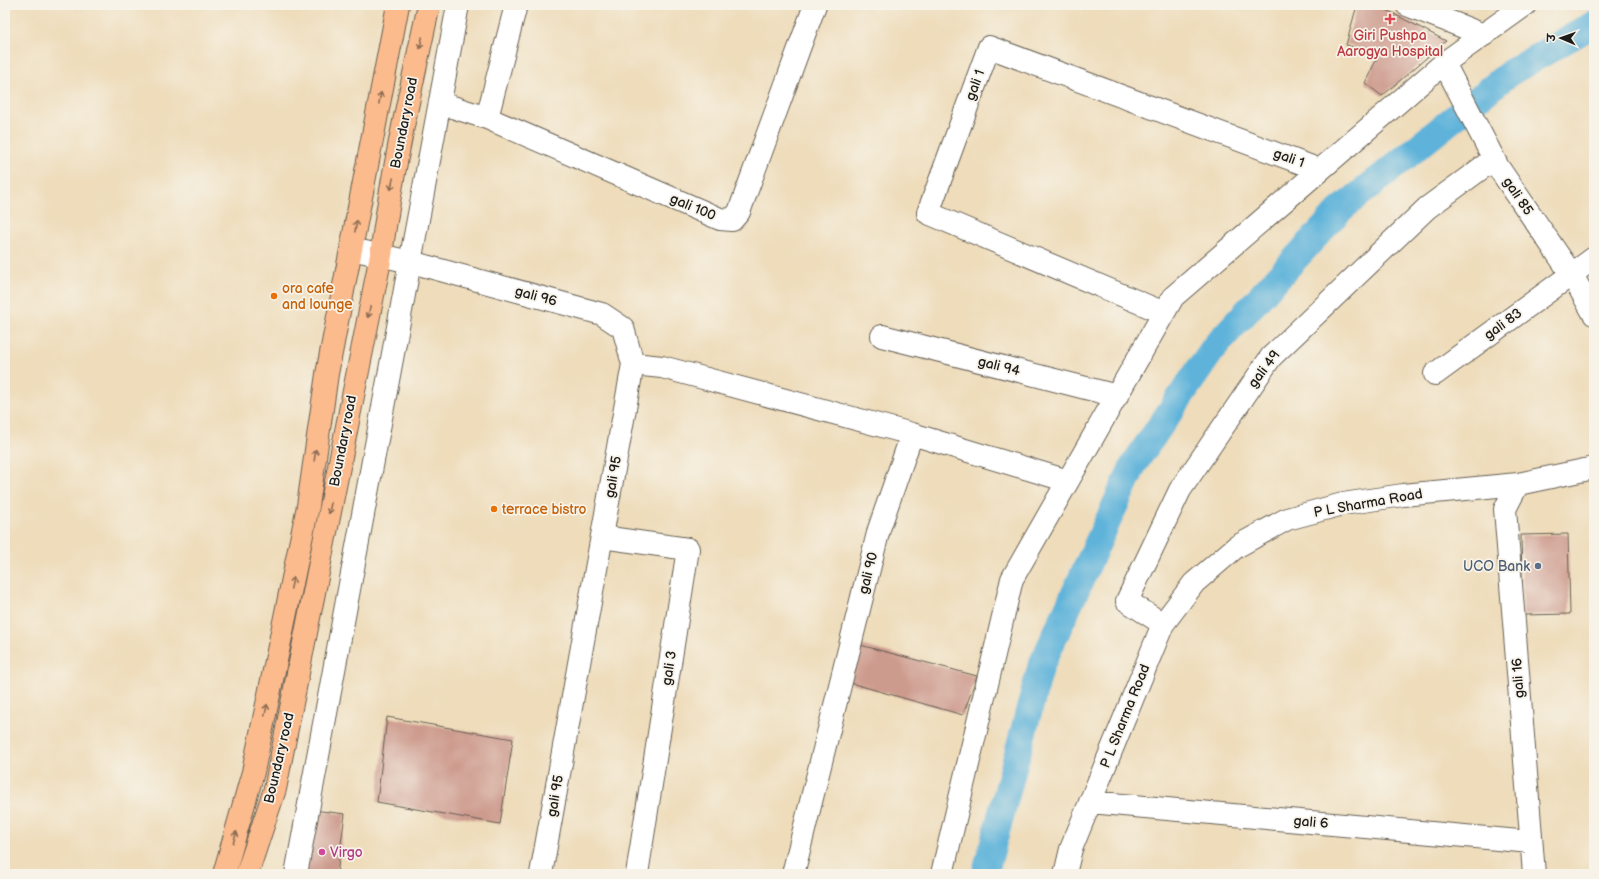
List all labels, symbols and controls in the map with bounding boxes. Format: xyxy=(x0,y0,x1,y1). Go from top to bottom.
marker: Giri Pushpa Aarogya Hospital xyxy=(1384,13,1396,25)
north arrow xyxy=(1541,18,1581,58)
place label: Giri Pushpa Aarogya Hospital xyxy=(1337,27,1443,60)
text: उ xyxy=(1545,32,1558,43)
one-way arrow xyxy=(416,36,424,49)
street label: gali 1 xyxy=(962,67,988,103)
street label: Boundary road xyxy=(387,76,421,170)
one-way arrow xyxy=(376,92,384,105)
street label: gali 1 xyxy=(1271,145,1307,171)
street label: gali 85 xyxy=(1499,174,1537,218)
one-way arrow xyxy=(388,177,396,190)
street label: gali 100 xyxy=(668,190,718,224)
one-way arrow xyxy=(352,220,360,233)
place label: ora cafe and lounge xyxy=(282,280,353,313)
street label: gali 96 xyxy=(513,282,559,310)
marker: ora cafe and lounge xyxy=(269,291,279,301)
street label: gali 83 xyxy=(1481,304,1525,344)
one-way arrow xyxy=(364,305,372,318)
street label: gali 49 xyxy=(1244,347,1284,391)
street label: gali 94 xyxy=(976,353,1022,380)
street label: Boundary road xyxy=(326,394,360,488)
one-way arrow xyxy=(311,449,319,462)
street label: gali 95 xyxy=(601,455,625,499)
street label: P L Sharma Road xyxy=(1312,485,1424,521)
one-way arrow xyxy=(326,501,334,514)
place label: terrace bistro xyxy=(502,501,587,518)
marker: terrace bistro xyxy=(489,504,499,514)
street label: gali 90 xyxy=(855,550,881,596)
place label: UCO Bank xyxy=(1463,558,1530,575)
marker: UCO Bank xyxy=(1533,561,1543,571)
one-way arrow xyxy=(288,577,296,590)
street label: gali 3 xyxy=(658,649,680,687)
street label: gali 16 xyxy=(1508,657,1528,699)
street label: P L Sharma Road xyxy=(1096,662,1154,770)
one-way arrow xyxy=(262,704,270,717)
street label: Boundary road xyxy=(260,711,298,805)
street label: gali 95 xyxy=(543,774,567,818)
street label: gali 6 xyxy=(1293,812,1329,832)
one-way arrow xyxy=(232,830,239,843)
place label: Virgo xyxy=(330,844,363,861)
marker: Virgo xyxy=(317,847,327,857)

